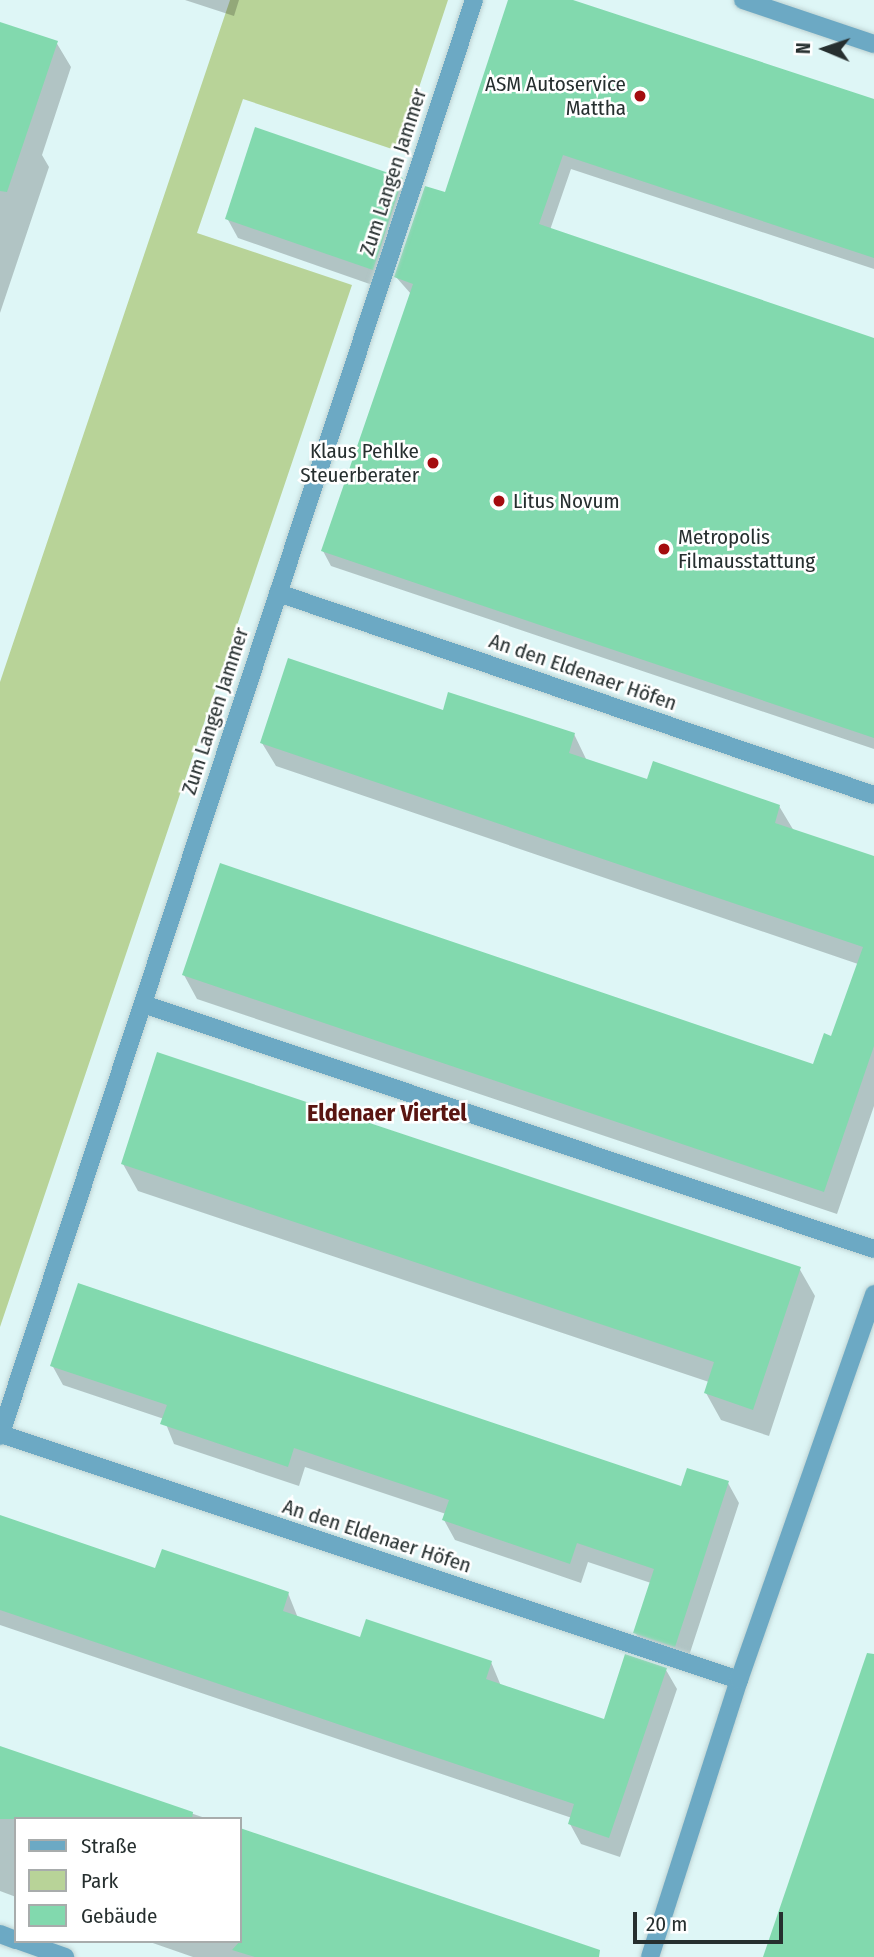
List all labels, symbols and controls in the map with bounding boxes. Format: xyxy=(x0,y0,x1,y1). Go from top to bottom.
north arrow xyxy=(790,14,860,84)
text: N xyxy=(792,42,815,54)
place label: ASM Autoservice Mattha xyxy=(485,71,626,121)
street label: Zum Langen Jammer xyxy=(354,85,432,259)
marker: ASM Autoservice Mattha xyxy=(632,88,648,104)
place label: Klaus Pehlke Steuerberater xyxy=(300,438,419,488)
marker: Klaus Pehlke Steuerberater xyxy=(425,455,441,471)
place label: Litus Novum xyxy=(513,488,620,514)
marker: Litus Novum xyxy=(491,493,507,509)
place label: Metropolis Filmausstattung xyxy=(678,524,815,574)
marker: Metropolis Filmausstattung xyxy=(656,541,672,557)
street label: Zum Langen Jammer xyxy=(176,624,254,798)
street label: An den Eldenaer Höfen xyxy=(486,628,680,716)
district label: Eldenaer Viertel xyxy=(307,1100,467,1128)
street label: An den Eldenaer Höfen xyxy=(279,1494,475,1578)
legend xyxy=(14,1817,242,1943)
text: Straße xyxy=(81,1833,137,1859)
text: Park xyxy=(81,1868,118,1894)
scale bar xyxy=(636,1898,786,1942)
text: Gebäude xyxy=(81,1903,157,1929)
text: 20 m xyxy=(646,1911,687,1937)

